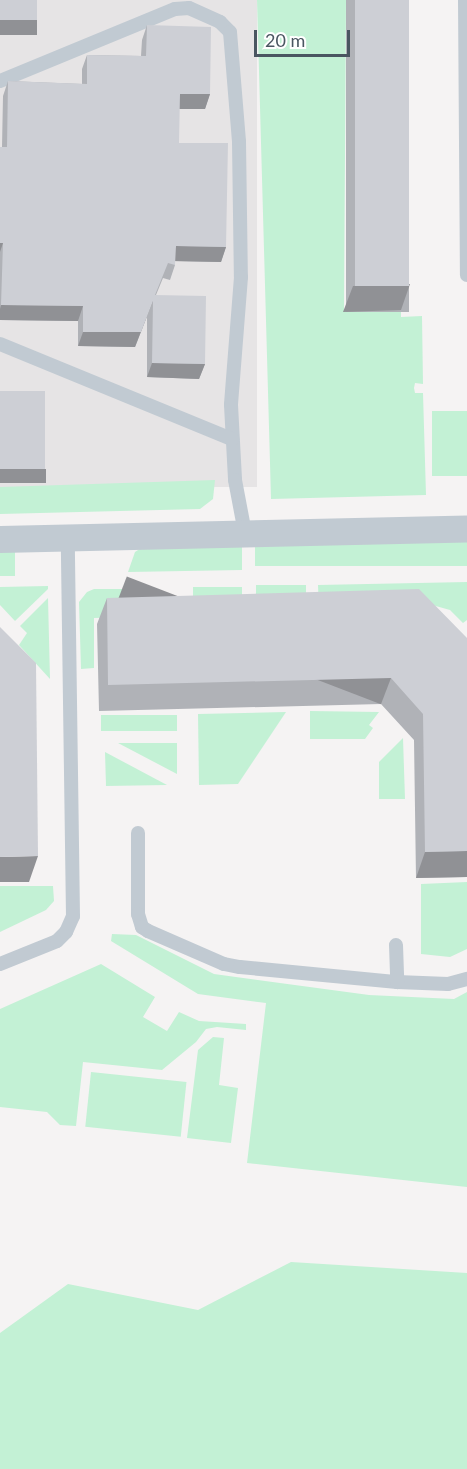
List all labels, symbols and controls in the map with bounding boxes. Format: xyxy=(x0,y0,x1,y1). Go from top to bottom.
scale bar xyxy=(257,18,353,56)
text: 20 m xyxy=(265,29,305,51)

